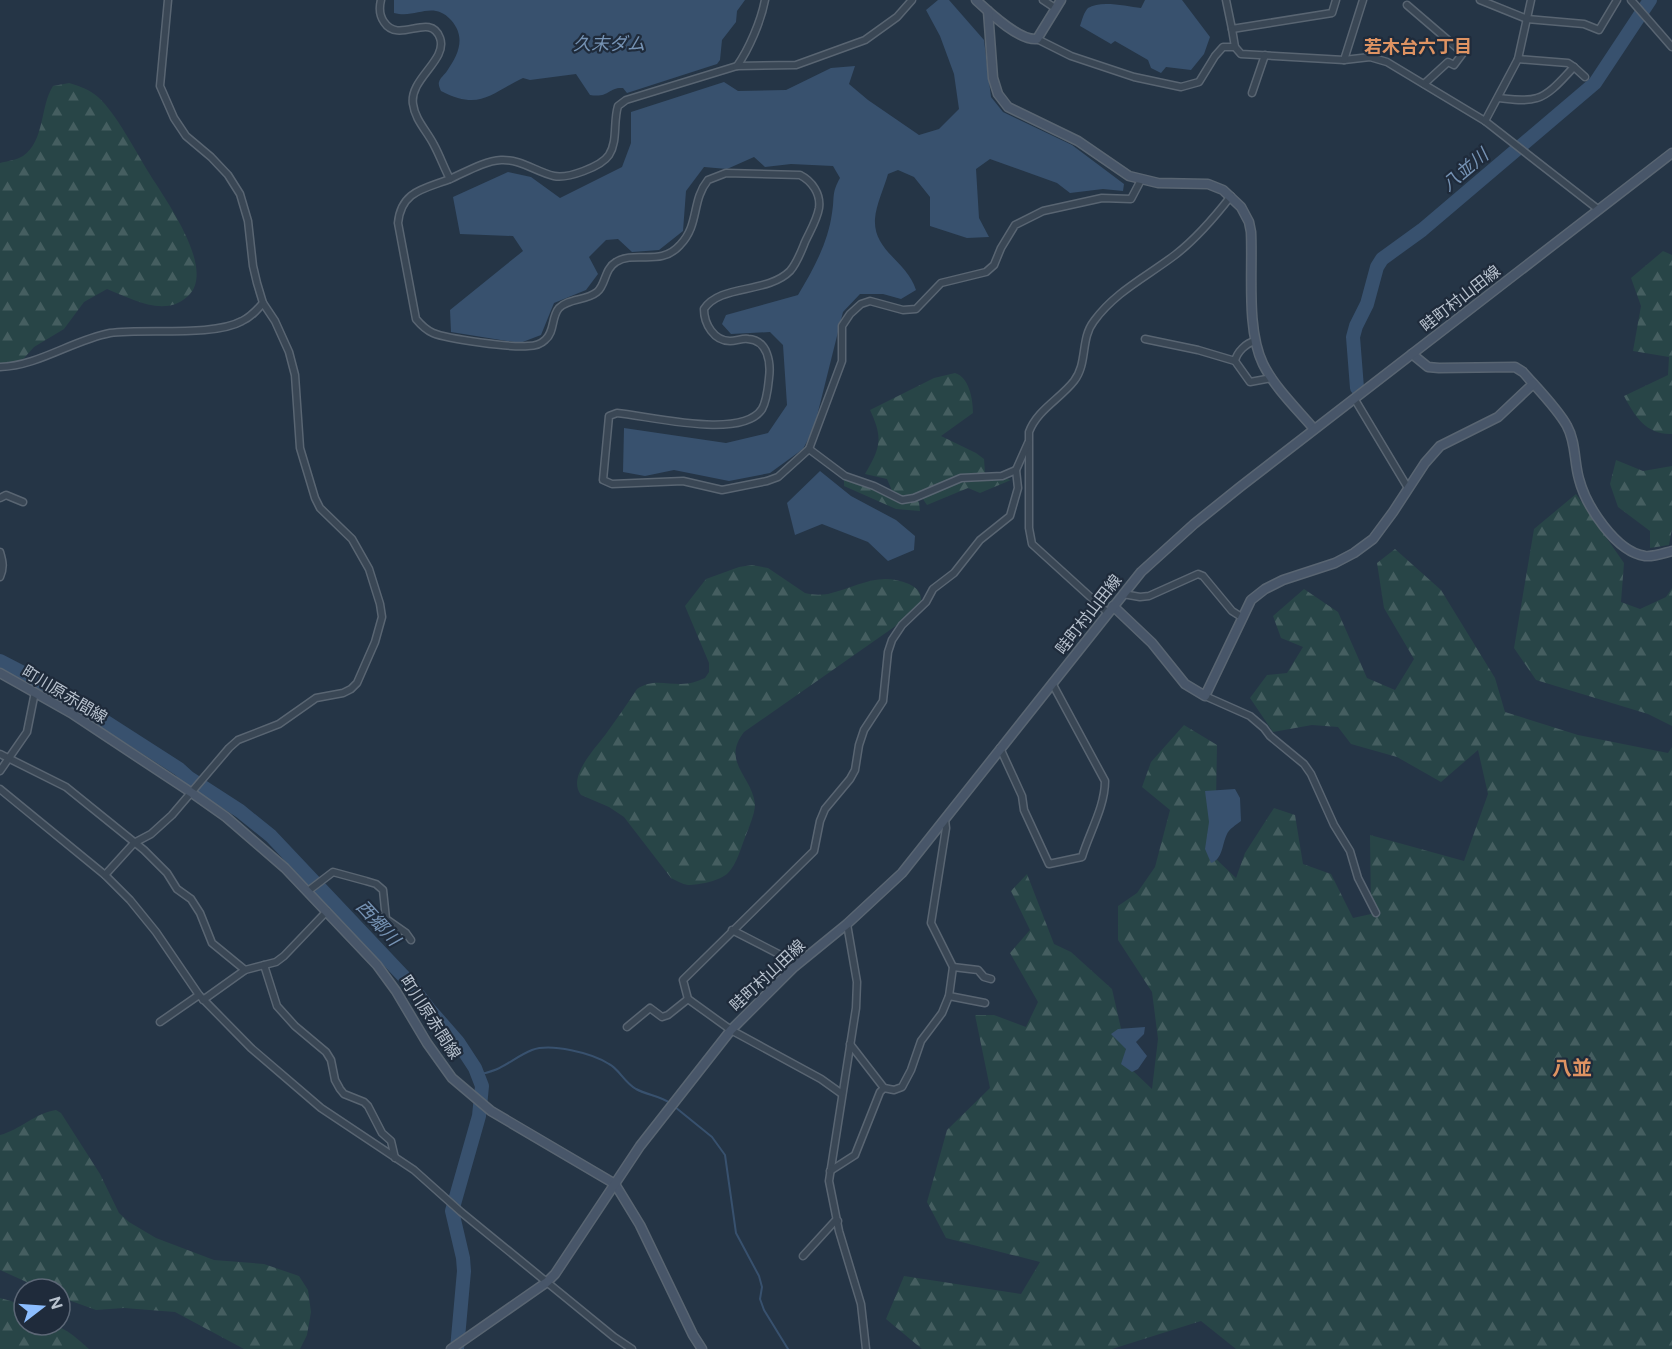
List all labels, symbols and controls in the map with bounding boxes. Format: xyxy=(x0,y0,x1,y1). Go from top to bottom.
water label: 久末ダム xyxy=(573,33,645,55)
district label: 若木台六丁目 xyxy=(1364,36,1472,58)
water label: 八並川 xyxy=(1437,143,1494,196)
street label: 畦町村山田線 xyxy=(1417,261,1504,335)
street label: 畦町村山田線 xyxy=(1051,571,1125,658)
street label: 町川原赤間線 xyxy=(19,662,111,727)
water label: 西郷川 xyxy=(352,896,406,952)
street label: 畦町村山田線 xyxy=(726,936,809,1015)
street label: 町川原赤間線 xyxy=(396,972,465,1063)
district label: 八並 xyxy=(1552,1056,1592,1080)
north arrow xyxy=(12,1277,72,1337)
text: N xyxy=(45,1294,67,1311)

